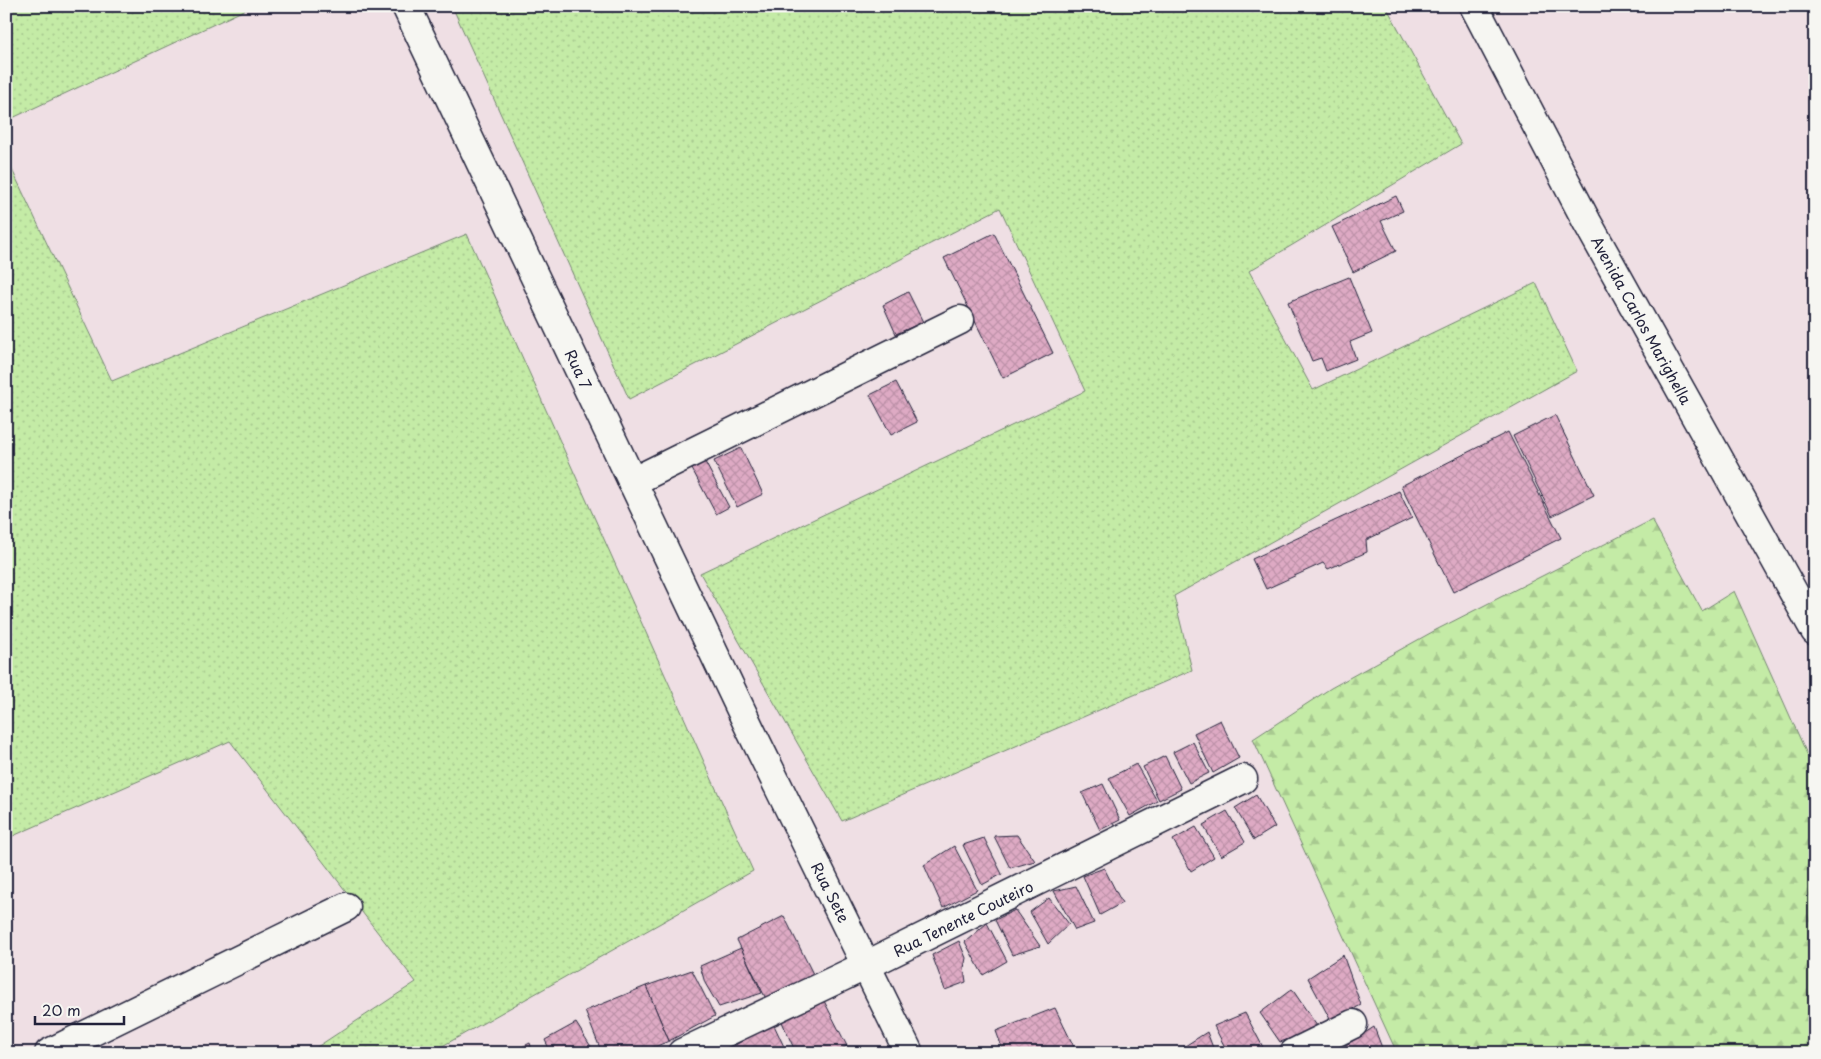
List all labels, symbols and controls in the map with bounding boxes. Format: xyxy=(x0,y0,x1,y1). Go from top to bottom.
street label: Avenida Carlos Marighella xyxy=(1586,232,1698,409)
street label: Rua 7 xyxy=(560,345,598,393)
street label: Rua Sete xyxy=(806,858,856,926)
street label: Rua Tenente Couteiro xyxy=(889,874,1037,962)
scale bar xyxy=(35,994,124,1026)
text: 20 m xyxy=(42,998,81,1021)

